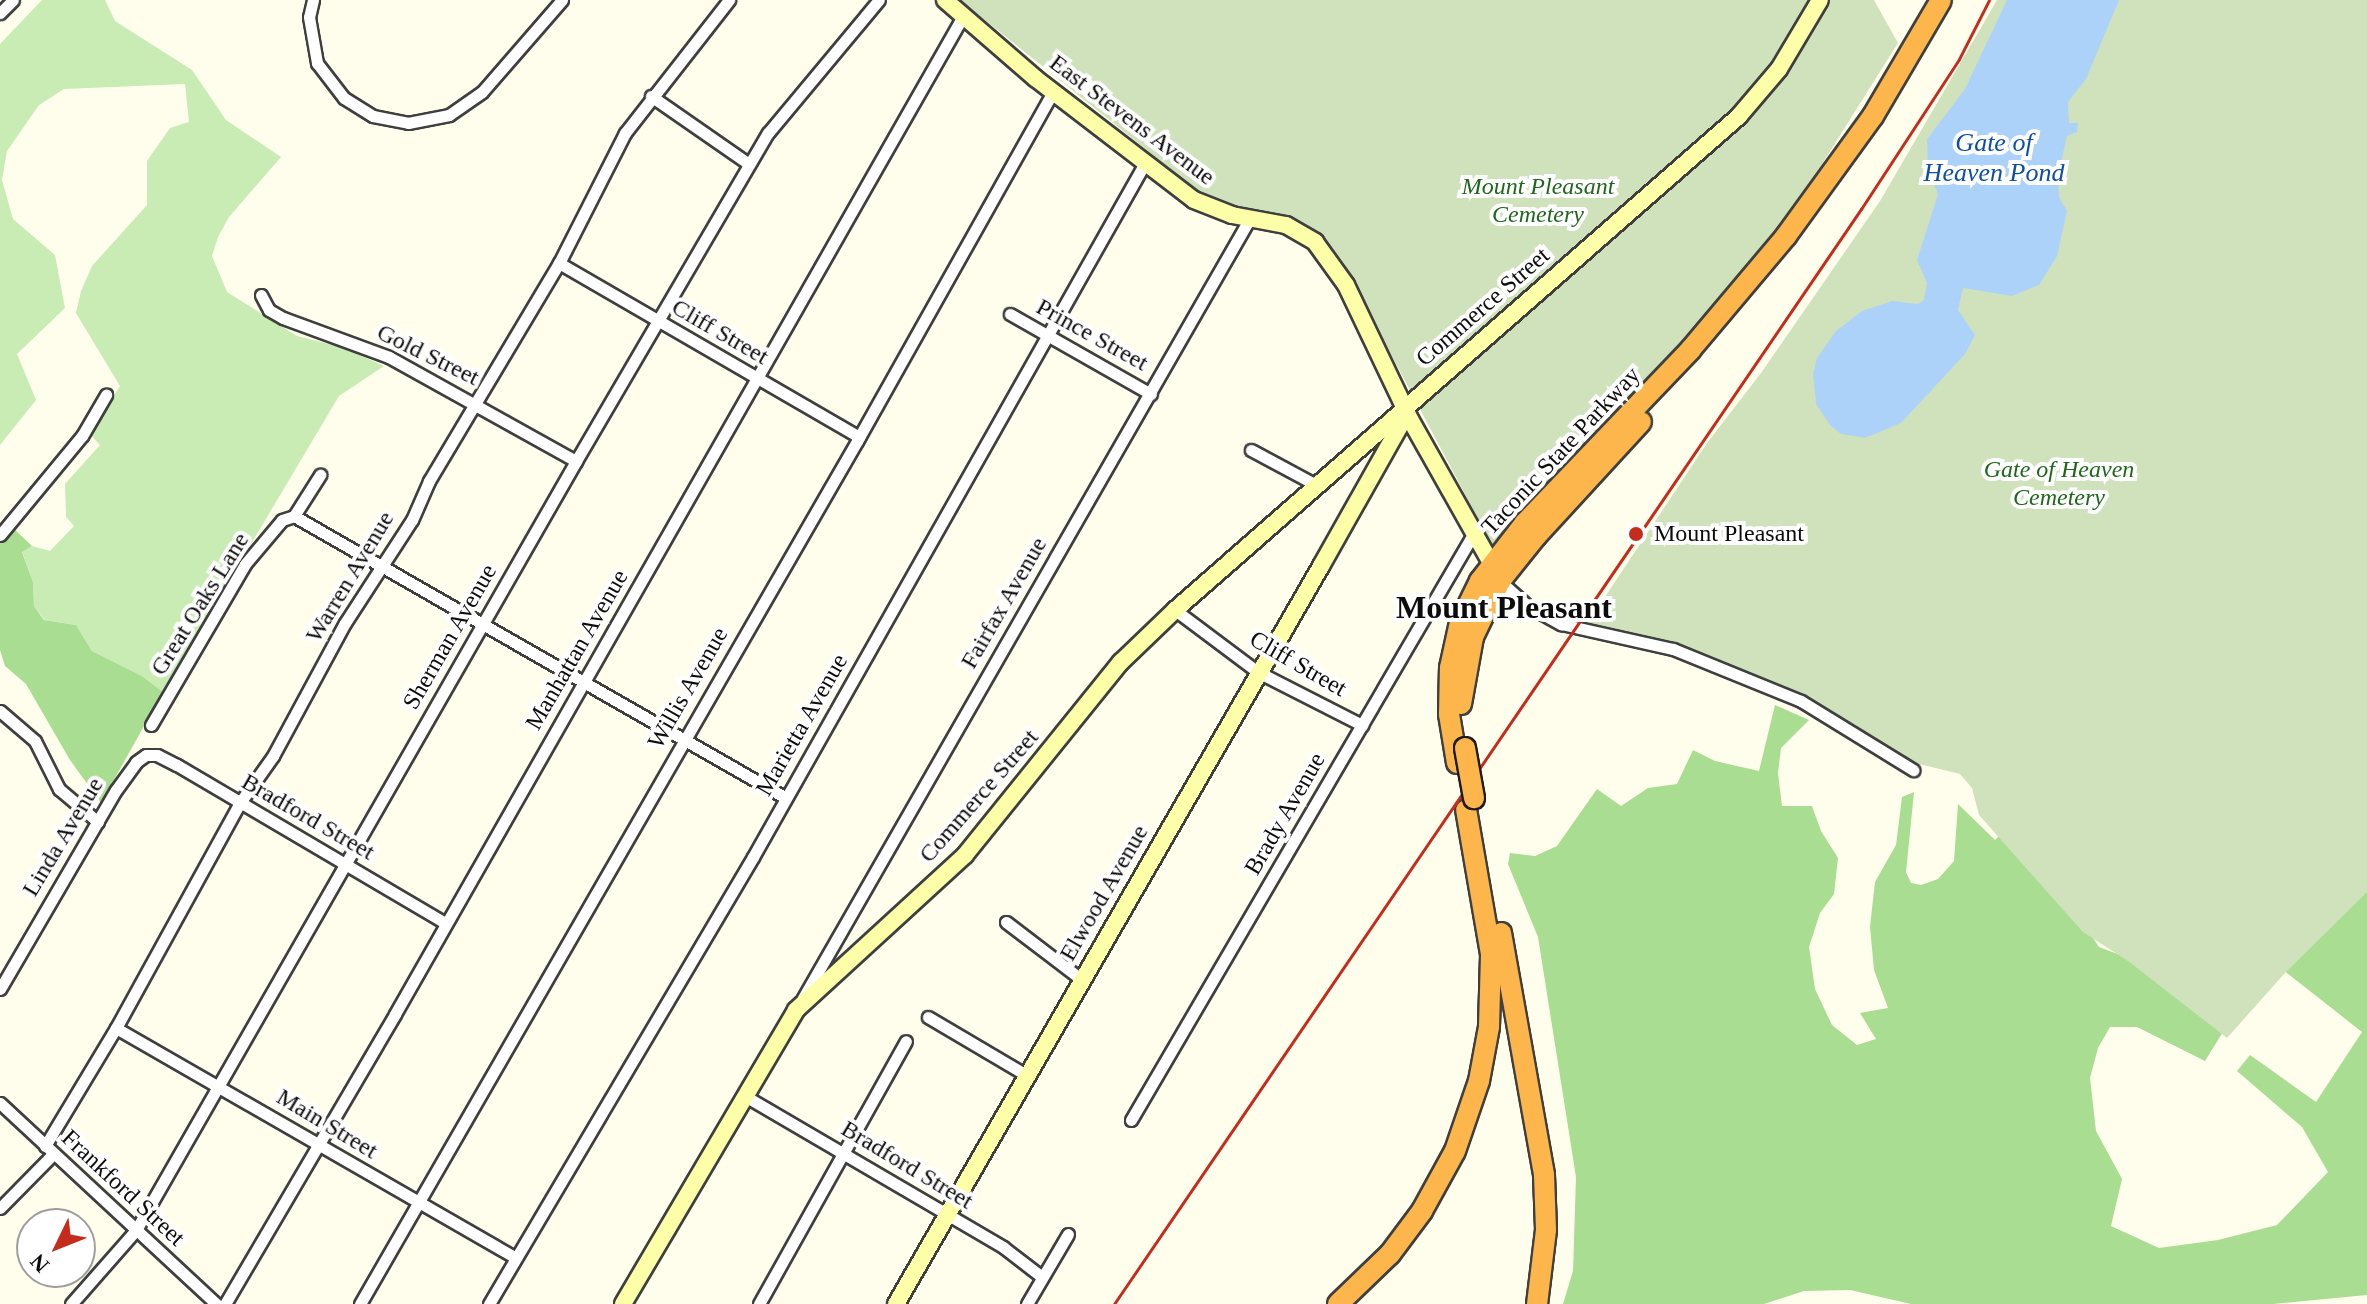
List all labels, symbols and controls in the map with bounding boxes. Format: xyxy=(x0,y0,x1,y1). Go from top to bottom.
street label: East Stevens Avenue xyxy=(1043,48,1221,192)
water label: Gate of Heaven Pond xyxy=(1924,127,2064,188)
park label: Mount Pleasant Cemetery xyxy=(1462,173,1614,229)
street label: Commerce Street xyxy=(1410,241,1556,373)
street label: Cliff Street xyxy=(667,293,773,371)
street label: Prince Street xyxy=(1031,293,1153,377)
street label: Gold Street xyxy=(372,318,484,392)
street label: Taconic State Parkway xyxy=(1476,361,1646,541)
park label: Gate of Heaven Cemetery xyxy=(1984,456,2134,512)
street label: Warren Avenue xyxy=(299,506,401,648)
place label: Mount Pleasant xyxy=(1654,520,1804,548)
marker: Mount Pleasant xyxy=(1625,523,1647,545)
street label: Great Oaks Lane xyxy=(145,527,255,681)
street label: Fairfax Avenue xyxy=(954,532,1054,674)
street label: Sherman Avenue xyxy=(396,559,504,715)
street label: Manhattan Avenue xyxy=(519,564,635,736)
district label: Mount Pleasant xyxy=(1396,588,1612,626)
street label: Willis Avenue xyxy=(641,622,735,754)
street label: Cliff Street xyxy=(1245,625,1351,703)
street label: Marietta Avenue xyxy=(749,648,855,802)
street label: Commerce Street xyxy=(913,723,1045,869)
street label: Brady Avenue xyxy=(1238,747,1332,881)
street label: Bradford Street xyxy=(236,767,380,867)
street label: Linda Avenue xyxy=(16,772,110,902)
street label: Elwood Avenue xyxy=(1053,819,1155,967)
street label: Main Street xyxy=(271,1083,383,1165)
street label: Bradford Street xyxy=(836,1114,978,1216)
street label: Frankford Street xyxy=(55,1124,191,1252)
north arrow xyxy=(16,1208,96,1288)
text: N xyxy=(25,1249,54,1278)

